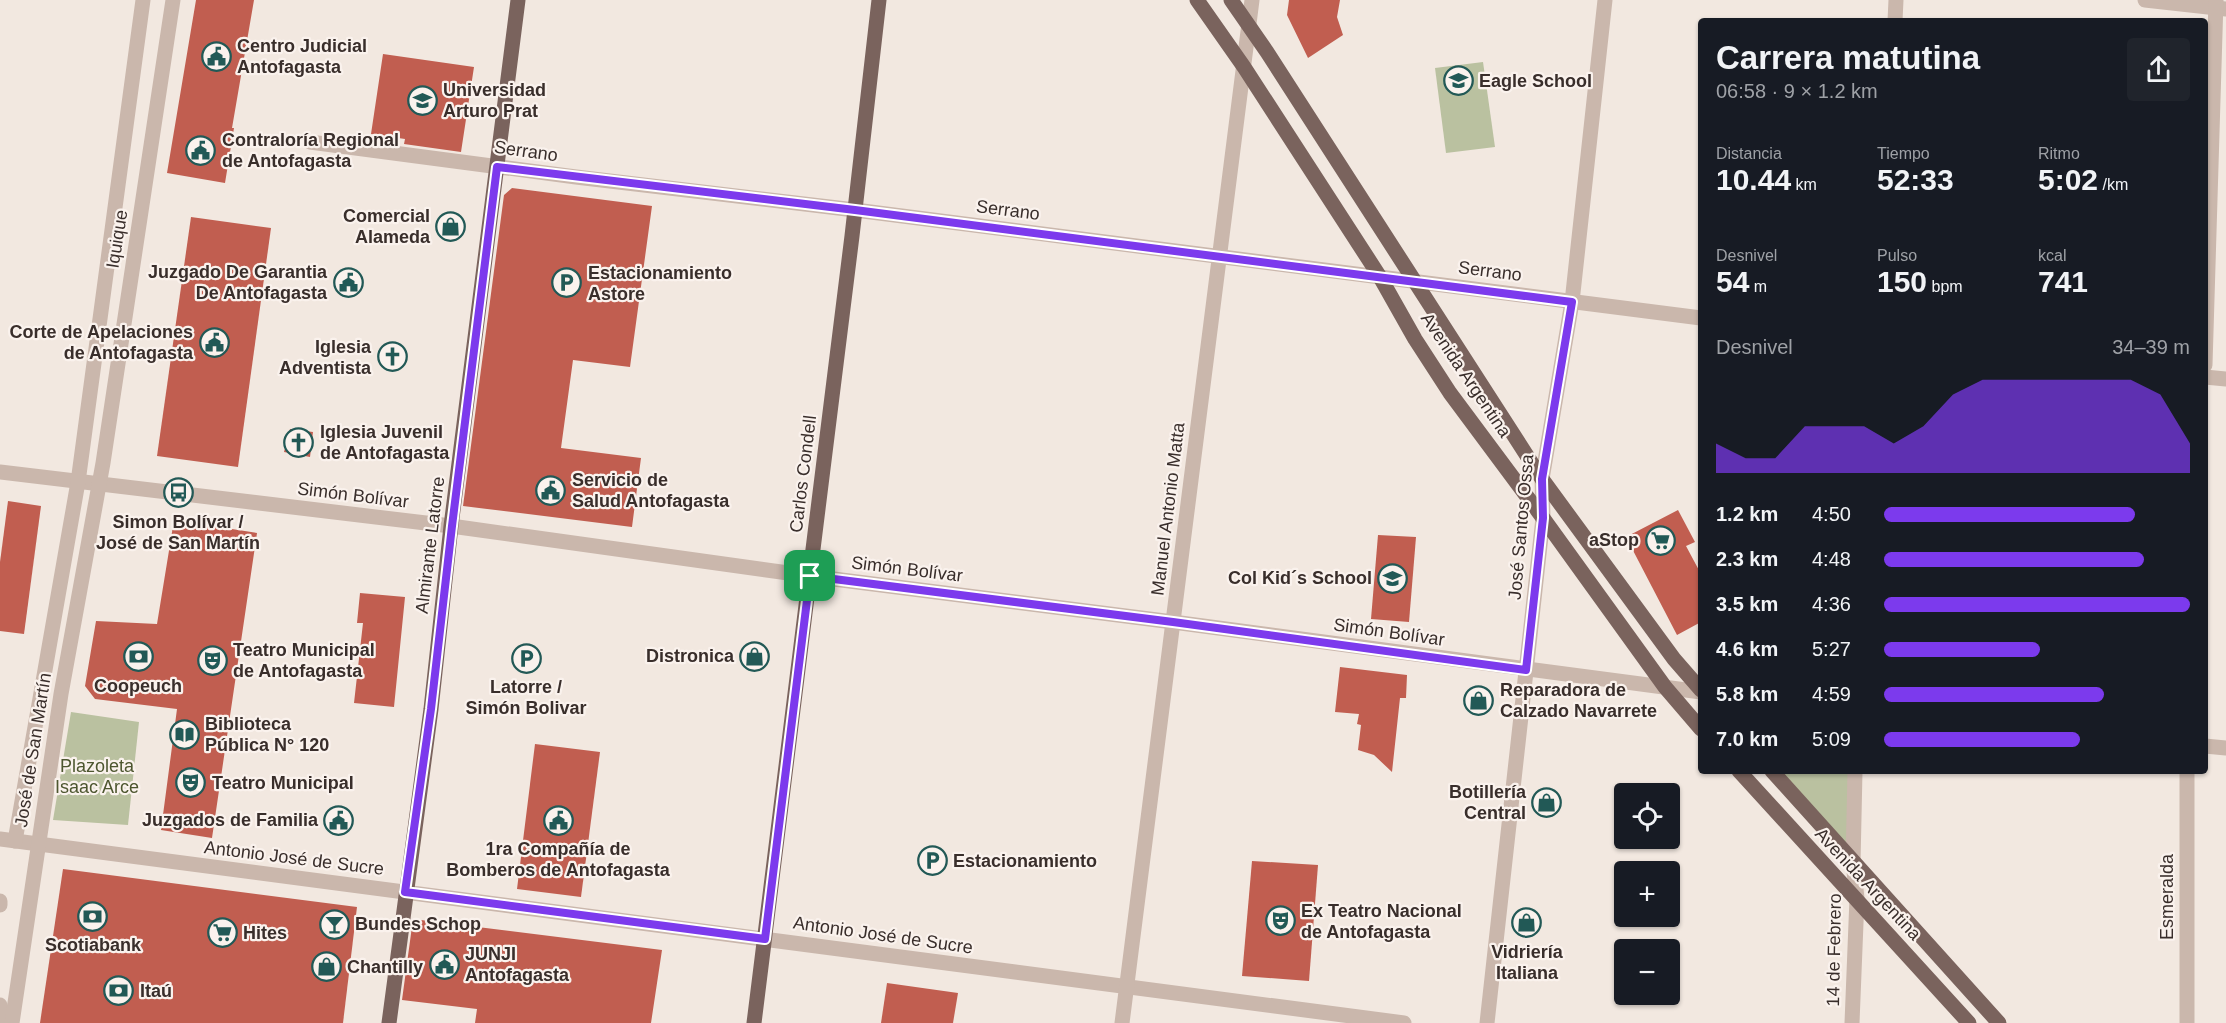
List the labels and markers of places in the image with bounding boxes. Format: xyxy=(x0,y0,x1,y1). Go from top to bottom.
place label: Centro Judicial Antofagasta xyxy=(237,36,367,77)
public building icon: Centro Judicial Antofagasta xyxy=(200,40,232,72)
school or university icon: Eagle School xyxy=(1442,65,1474,97)
place label: Eagle School xyxy=(1479,71,1592,91)
place label: Universidad Arturo Prat xyxy=(443,80,546,121)
school or university icon: Universidad Arturo Prat xyxy=(406,84,438,116)
place label: Contraloría Regional de Antofagasta xyxy=(222,130,399,171)
public building icon: Contraloría Regional de Antofagasta xyxy=(185,134,217,166)
place label: Comercial Alameda xyxy=(343,206,431,247)
shop icon: Comercial Alameda xyxy=(435,210,467,242)
place label: Juzgado De Garantia De Antofagasta xyxy=(148,262,328,303)
place label: Estacionamiento Astore xyxy=(588,263,732,304)
public building icon: Juzgado De Garantia De Antofagasta xyxy=(332,266,364,298)
parking icon: Estacionamiento Astore xyxy=(551,267,583,299)
place label: Corte de Apelaciones de Antofagasta xyxy=(10,322,194,363)
public building icon: Corte de Apelaciones de Antofagasta xyxy=(198,326,230,358)
place label: Iglesia Adventista xyxy=(279,337,372,378)
church icon: Iglesia Adventista xyxy=(376,341,408,373)
place label: Iglesia Juvenil de Antofagasta xyxy=(320,422,450,463)
church icon: Iglesia Juvenil de Antofagasta xyxy=(283,426,315,458)
place label: Servicio de Salud Antofagasta xyxy=(572,470,730,511)
public building icon: Servicio de Salud Antofagasta xyxy=(535,474,567,506)
bus stop icon: Simon Bolívar / José de San Martín xyxy=(162,477,194,509)
place label: Simon Bolívar / José de San Martín xyxy=(96,512,260,553)
supermarket icon: aStop xyxy=(1644,524,1676,556)
place label: aStop xyxy=(1589,530,1639,550)
pin xyxy=(784,550,835,601)
school or university icon: Col Kid´s School xyxy=(1377,562,1409,594)
place label: Col Kid´s School xyxy=(1228,568,1372,588)
place label: Teatro Municipal de Antofagasta xyxy=(233,640,375,681)
shop icon: Distronica xyxy=(739,640,771,672)
bank icon: Coopeuch xyxy=(122,641,154,673)
parking icon: Latorre / Simón Bolivar xyxy=(510,642,542,674)
theatre icon: Teatro Municipal de Antofagasta xyxy=(196,644,228,676)
place label: Distronica xyxy=(646,646,735,666)
place label: Coopeuch xyxy=(94,676,182,696)
place label: Latorre / Simón Bolivar xyxy=(465,677,587,718)
place label: Reparadora de Calzado Navarrete xyxy=(1500,680,1657,721)
shop icon: Reparadora de Calzado Navarrete xyxy=(1463,684,1495,716)
place label: Biblioteca Pública N° 120 xyxy=(205,714,329,755)
library icon: Biblioteca Pública N° 120 xyxy=(168,718,200,750)
theatre icon: Teatro Municipal xyxy=(175,767,207,799)
place label: Teatro Municipal xyxy=(212,773,354,793)
place label: Botillería Central xyxy=(1449,782,1527,823)
shop icon: Botillería Central xyxy=(1531,786,1563,818)
public building icon: Juzgados de Familia xyxy=(323,804,355,836)
public building icon: 1ra Compañía de Bomberos de Antofagasta xyxy=(542,804,574,836)
place label: Juzgados de Familia xyxy=(142,810,319,830)
place label: 1ra Compañía de Bomberos de Antofagasta xyxy=(446,839,671,880)
parking icon: Estacionamiento xyxy=(916,845,948,877)
place label: Estacionamiento xyxy=(953,851,1097,871)
bank icon: Scotiabank xyxy=(77,900,109,932)
place label: Ex Teatro Nacional de Antofagasta xyxy=(1301,901,1462,942)
theatre icon: Ex Teatro Nacional de Antofagasta xyxy=(1264,905,1296,937)
shop icon: Vidriería Italiana xyxy=(1511,907,1543,939)
bar icon: Bundes Schop xyxy=(318,908,350,940)
place label: Bundes Schop xyxy=(355,914,481,934)
supermarket icon: Hites xyxy=(206,917,238,949)
place label: Hites xyxy=(243,923,287,943)
place label: Scotiabank xyxy=(45,935,142,955)
place label: Vidriería Italiana xyxy=(1491,942,1564,983)
place label: JUNJI Antofagasta xyxy=(465,944,570,985)
public building icon: JUNJI Antofagasta xyxy=(428,948,460,980)
shop icon: Chantilly xyxy=(310,951,342,983)
place label: Chantilly xyxy=(347,957,423,977)
bank icon: Itaú xyxy=(103,975,135,1007)
place label: Itaú xyxy=(140,981,172,1001)

